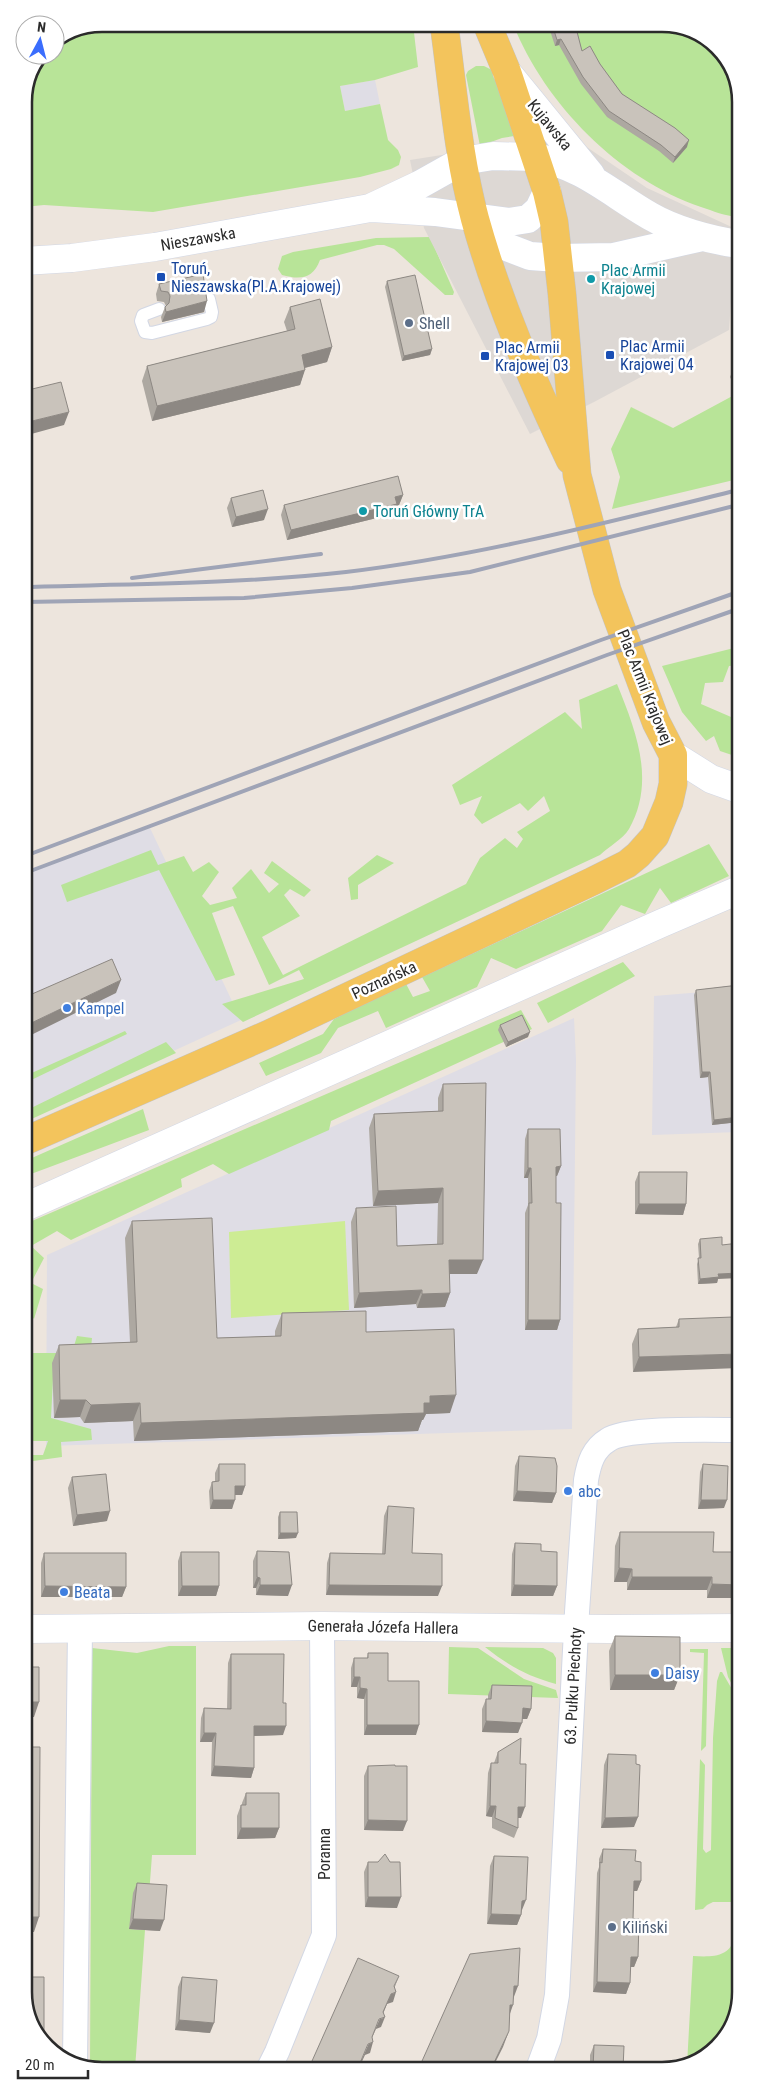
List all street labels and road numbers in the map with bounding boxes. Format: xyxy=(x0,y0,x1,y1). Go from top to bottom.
street label: Kujawska xyxy=(524,96,576,154)
street label: Nieszawska xyxy=(159,223,237,255)
street label: Plac Armii Krajowej xyxy=(613,627,677,747)
street label: Poznańska xyxy=(349,957,419,1003)
street label: Generała Józefa Hallera xyxy=(307,1616,459,1638)
street label: 63. Pułku Piechoty xyxy=(560,1626,586,1745)
street label: Poranna xyxy=(315,1828,334,1880)

